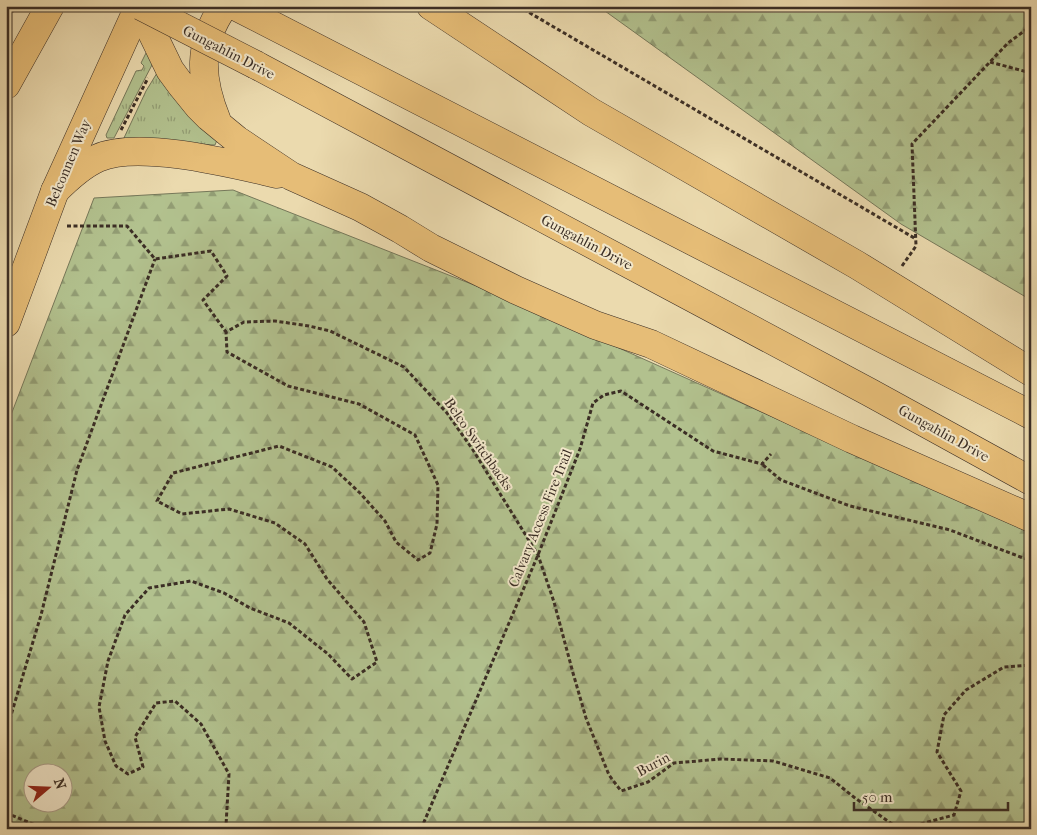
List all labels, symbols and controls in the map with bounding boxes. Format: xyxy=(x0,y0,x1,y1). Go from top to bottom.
street label: Gungahlin Drive xyxy=(180,22,278,83)
street label: Belconnen Way xyxy=(42,116,95,210)
street label: Gungahlin Drive xyxy=(538,211,635,274)
street label: Belco Switchbacks xyxy=(440,395,517,494)
street label: Gungahlin Drive xyxy=(895,401,992,465)
street label: Calvary Access Fire Trail xyxy=(505,447,576,590)
street label: Burin xyxy=(634,749,673,780)
north arrow xyxy=(22,762,72,812)
text: N xyxy=(50,776,70,792)
scale bar xyxy=(854,780,1008,812)
text: 50 m xyxy=(862,788,893,806)

